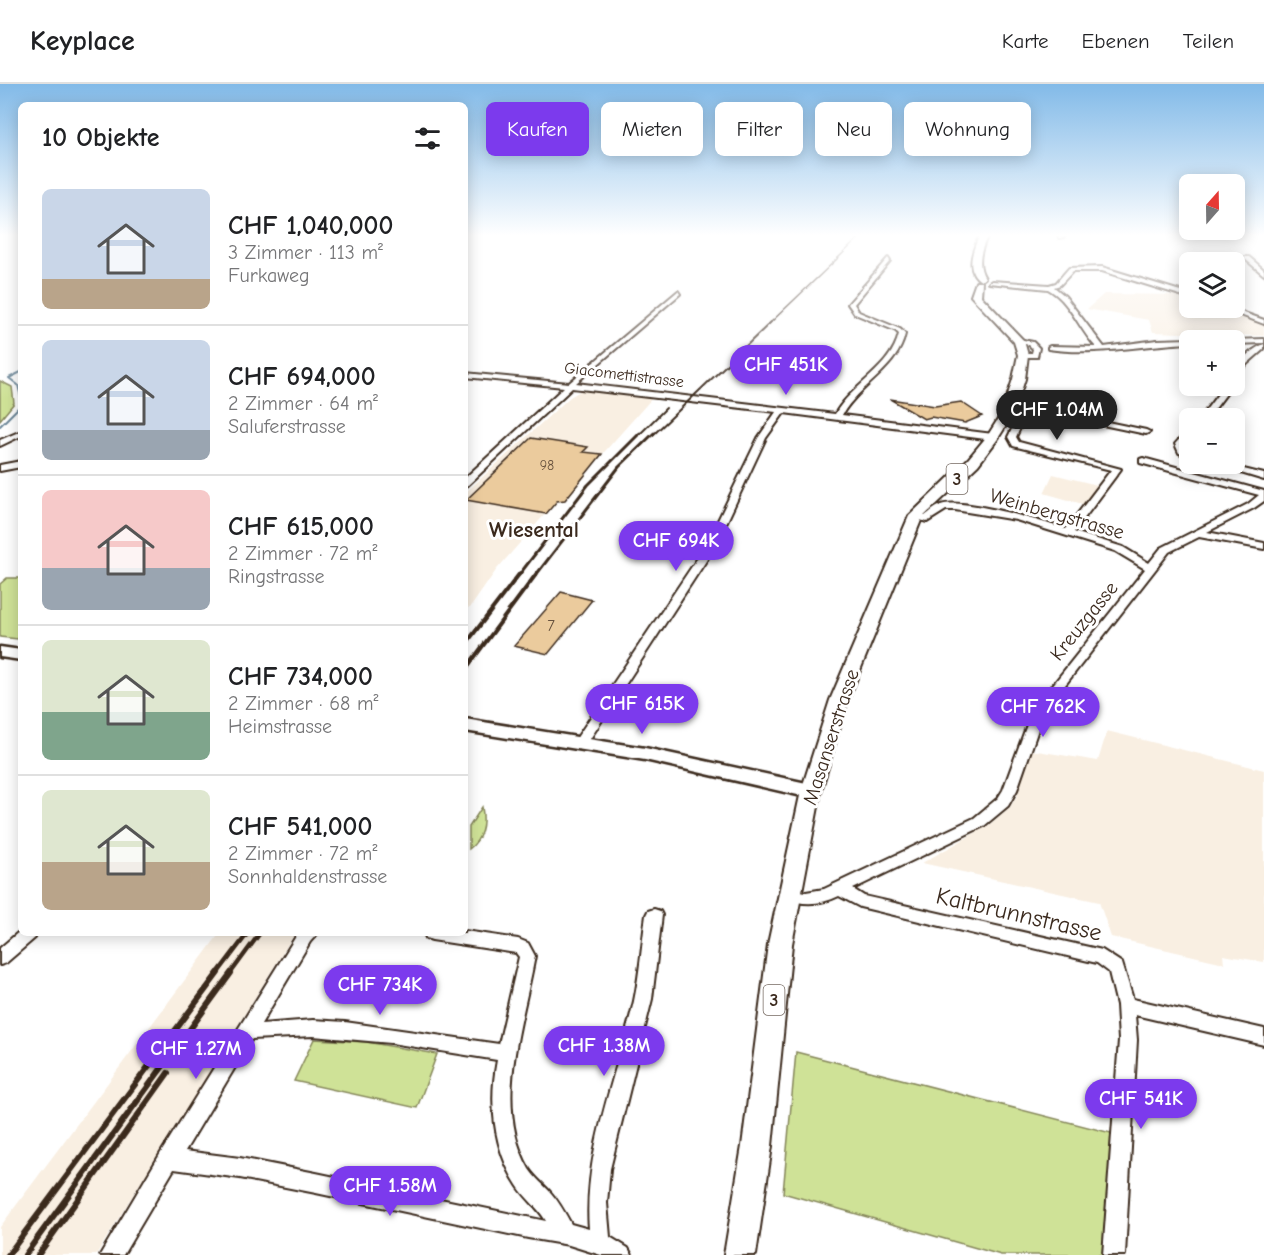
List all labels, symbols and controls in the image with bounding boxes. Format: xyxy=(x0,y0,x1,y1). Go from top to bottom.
text: Keyplace xyxy=(30,25,135,57)
text: Karte xyxy=(1002,29,1049,53)
text: Ebenen xyxy=(1082,29,1150,53)
text: Teilen xyxy=(1183,29,1234,53)
chip: Kaufen xyxy=(486,102,589,156)
chip: Mieten xyxy=(601,102,703,156)
chip: Filter xyxy=(715,102,803,156)
chip: Neu xyxy=(815,102,892,156)
chip: Wohnung xyxy=(904,102,1031,156)
icon: filters xyxy=(411,122,444,155)
text: 10 Objekte xyxy=(42,123,159,153)
north arrow xyxy=(1179,174,1245,240)
map controls xyxy=(1179,174,1245,474)
text: CHF 1,040,000 xyxy=(228,211,393,241)
icon: home xyxy=(90,213,162,285)
text: 3 Zimmer · 113 m² xyxy=(228,241,383,264)
button: layers xyxy=(1179,252,1245,318)
text: Furkaweg xyxy=(228,264,310,287)
button: + xyxy=(1179,330,1245,396)
pin: CHF 451K xyxy=(724,345,848,396)
text: CHF 451K xyxy=(744,353,828,376)
street label: Giacomettistrasse xyxy=(563,359,685,391)
text: CHF 694,000 xyxy=(228,362,376,392)
icon: home xyxy=(90,364,162,436)
pin: CHF 1.04M xyxy=(988,390,1126,441)
text: 2 Zimmer · 64 m² xyxy=(228,392,378,415)
text: CHF 1.04M xyxy=(1010,398,1104,421)
button: − xyxy=(1179,408,1245,474)
text: Saluferstrasse xyxy=(228,415,346,438)
house number: 98 xyxy=(540,457,554,474)
road number: 3 xyxy=(946,464,968,494)
street label: Weinbergstrasse xyxy=(987,484,1127,544)
text: CHF 615,000 xyxy=(228,512,374,542)
icon: home xyxy=(90,514,162,586)
district label: Wiesental xyxy=(489,517,579,543)
pin: CHF 694K xyxy=(614,521,738,572)
text: CHF 694K xyxy=(633,529,719,552)
text: 2 Zimmer · 72 m² xyxy=(228,542,377,565)
text: Ringstrasse xyxy=(228,565,325,588)
street label: Kreuzgasse xyxy=(1045,577,1123,665)
house number: 7 xyxy=(547,617,555,635)
text: CHF 734,000 xyxy=(228,662,373,692)
icon: home xyxy=(90,664,162,736)
street label: Masanserstrasse xyxy=(798,666,864,808)
pin: CHF 615K xyxy=(580,684,704,735)
pin: CHF 762K xyxy=(981,687,1105,738)
text: 2 Zimmer · 68 m² xyxy=(228,692,379,715)
text: CHF 615K xyxy=(599,692,685,715)
text: CHF 762K xyxy=(1001,695,1085,718)
text: Heimstrasse xyxy=(228,715,332,738)
text: CHF 541,000 xyxy=(228,812,372,842)
icon: home xyxy=(90,814,162,886)
text: 2 Zimmer · 72 m² xyxy=(228,842,377,865)
text: Sonnhaldenstrasse xyxy=(228,865,387,888)
street label: Kaltbrunnstrasse xyxy=(933,881,1105,947)
pin: CHF 734K xyxy=(318,965,442,1016)
text: CHF 734K xyxy=(338,973,422,996)
road number: 3 xyxy=(764,985,784,1015)
pin: CHF 1.38M xyxy=(535,1026,673,1077)
pin: CHF 1.27M xyxy=(127,1029,265,1080)
text: CHF 1.38M xyxy=(558,1034,650,1057)
text: CHF 1.27M xyxy=(150,1037,242,1060)
pin: CHF 541K xyxy=(1079,1079,1203,1130)
text: CHF 541K xyxy=(1099,1087,1183,1110)
pin: CHF 1.58M xyxy=(321,1166,459,1217)
text: CHF 1.58M xyxy=(343,1174,437,1197)

